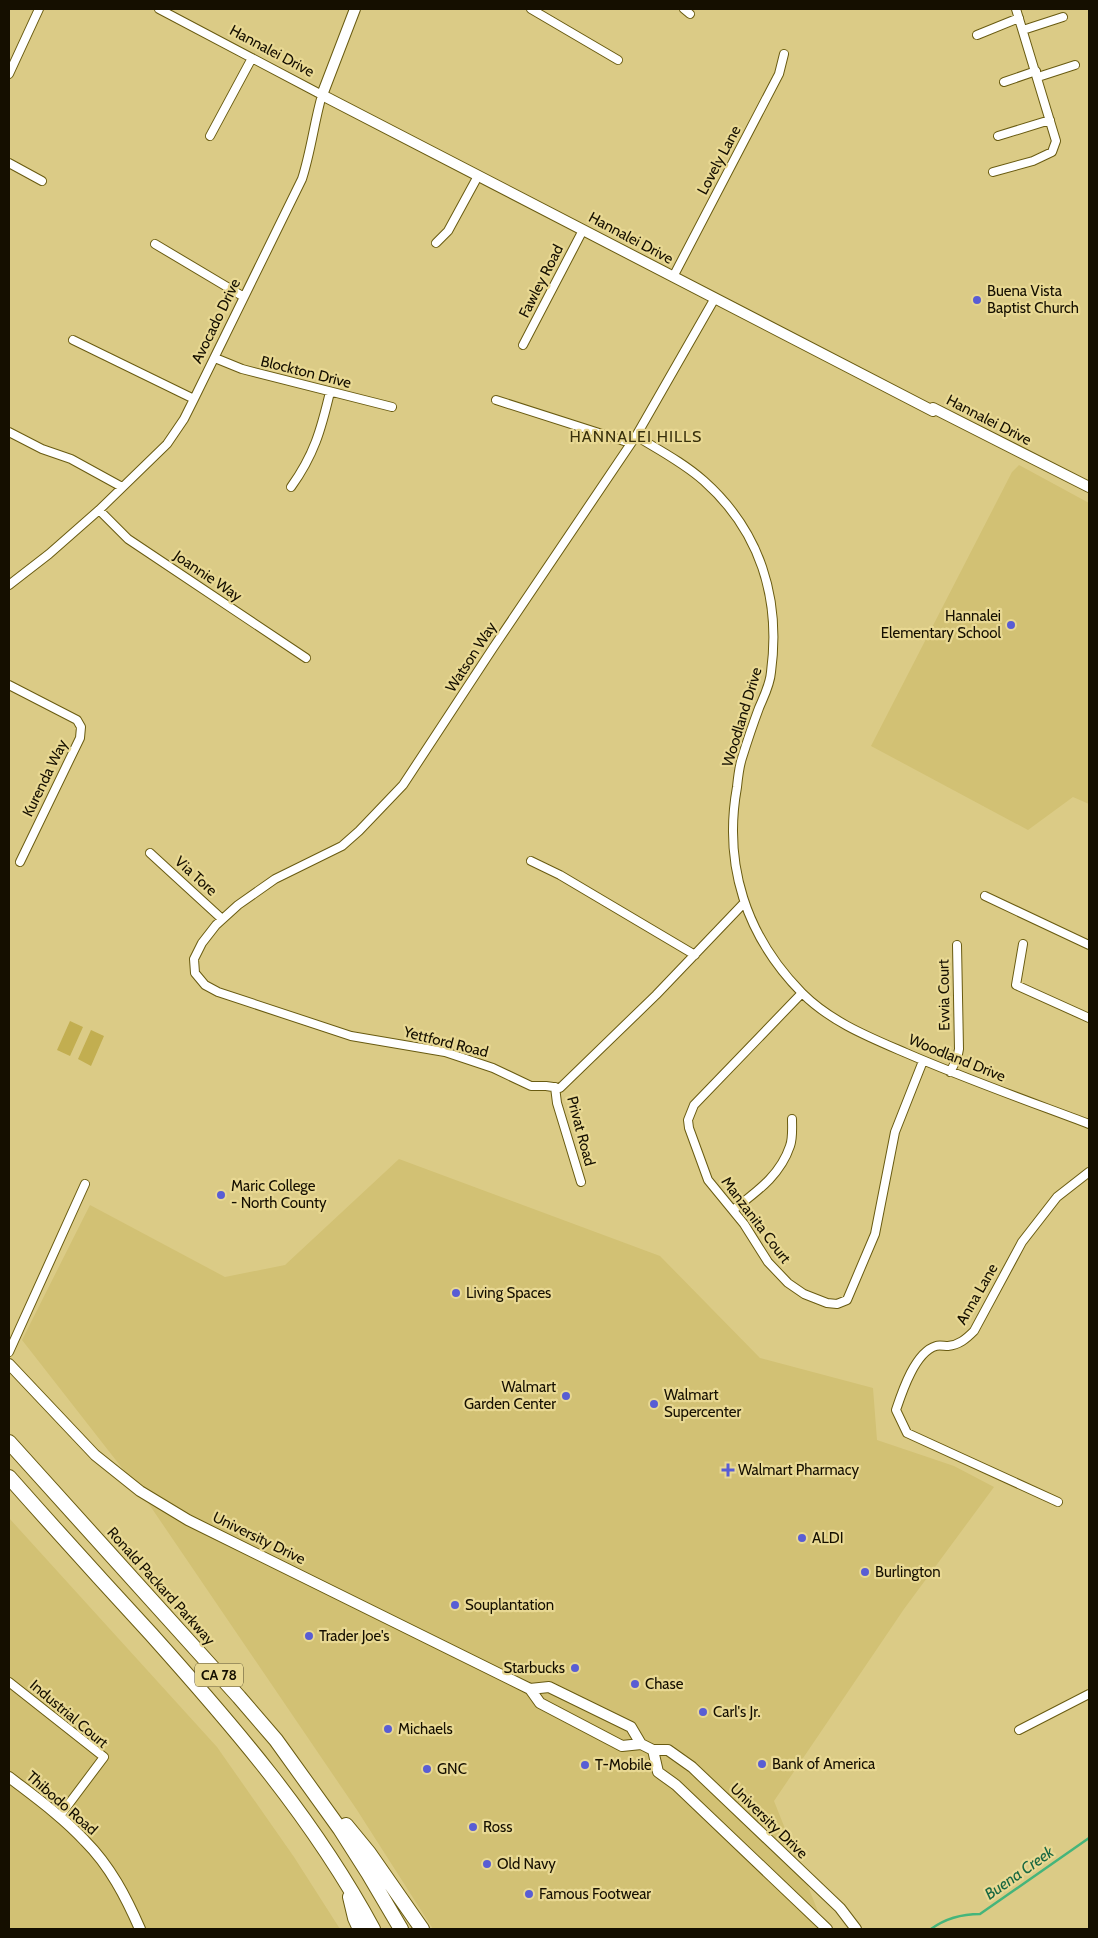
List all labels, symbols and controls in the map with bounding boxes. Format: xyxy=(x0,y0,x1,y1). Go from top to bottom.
street label: Hannalei Drive xyxy=(227,21,318,81)
street label: Lovely Lane xyxy=(693,122,745,198)
street label: Hannalei Drive xyxy=(586,208,677,268)
street label: Fawley Road xyxy=(515,242,567,320)
street label: Avocado Drive xyxy=(188,276,244,366)
place label: Buena Vista Baptist Church xyxy=(987,282,1079,317)
marker: Buena Vista Baptist Church xyxy=(971,294,983,306)
street label: Blockton Drive xyxy=(259,352,353,392)
street label: Hannalei Drive xyxy=(943,391,1035,449)
district label: HANNALEI HILLS xyxy=(570,427,702,446)
street label: Joannie Way xyxy=(170,546,246,606)
place label: Hannalei Elementary School xyxy=(881,607,1001,642)
street label: Watson Way xyxy=(442,618,501,695)
marker: Hannalei Elementary School xyxy=(1005,619,1017,631)
street label: Woodland Drive xyxy=(718,665,766,769)
street label: Kurenda Way xyxy=(19,736,72,820)
street label: Via Tore xyxy=(171,852,221,900)
street label: Evvia Court xyxy=(934,959,954,1031)
street label: Yettford Road xyxy=(401,1023,490,1061)
street label: Woodland Drive xyxy=(906,1030,1008,1086)
street label: Privat Road xyxy=(563,1094,599,1168)
street label: Manzanita Court xyxy=(717,1173,795,1267)
place label: Maric College - North County xyxy=(231,1177,327,1212)
marker: Maric College - North County xyxy=(215,1189,227,1201)
street label: Anna Lane xyxy=(952,1260,1002,1328)
place label: Living Spaces xyxy=(466,1284,551,1302)
marker: Living Spaces xyxy=(450,1287,462,1299)
place label: Walmart Garden Center xyxy=(464,1378,556,1413)
place label: Walmart Supercenter xyxy=(664,1386,741,1421)
marker: Walmart Garden Center xyxy=(560,1390,572,1402)
marker: Walmart Supercenter xyxy=(648,1398,660,1410)
place label: Walmart Pharmacy xyxy=(738,1461,860,1479)
marker: Walmart Pharmacy xyxy=(722,1464,734,1476)
street label: University Drive xyxy=(210,1508,309,1568)
street label: Ronald Packard Parkway xyxy=(103,1523,219,1649)
place label: ALDI xyxy=(812,1529,844,1547)
marker: ALDI xyxy=(796,1532,808,1544)
place label: Burlington xyxy=(875,1563,941,1581)
marker: Burlington xyxy=(859,1566,871,1578)
place label: Souplantation xyxy=(465,1596,554,1614)
marker: Souplantation xyxy=(449,1599,461,1611)
place label: Trader Joe's xyxy=(319,1627,390,1645)
marker: Trader Joe's xyxy=(303,1630,315,1642)
place label: Starbucks xyxy=(504,1659,565,1677)
marker: Starbucks xyxy=(569,1662,581,1674)
road number: CA 78 xyxy=(195,1664,243,1686)
place label: Chase xyxy=(645,1675,684,1693)
street label: Industrial Court xyxy=(26,1676,112,1752)
marker: Chase xyxy=(629,1678,641,1690)
place label: Carl's Jr. xyxy=(713,1703,761,1721)
marker: Carl's Jr. xyxy=(697,1706,709,1718)
place label: Michaels xyxy=(398,1720,453,1738)
marker: Michaels xyxy=(382,1723,394,1735)
place label: Bank of America xyxy=(772,1755,876,1773)
place label: T-Mobile xyxy=(595,1756,652,1774)
marker: Bank of America xyxy=(756,1758,768,1770)
marker: T-Mobile xyxy=(579,1759,591,1771)
place label: GNC xyxy=(437,1760,467,1778)
marker: GNC xyxy=(421,1763,433,1775)
street label: Thibodo Road xyxy=(23,1767,101,1839)
street label: University Drive xyxy=(726,1779,812,1863)
place label: Ross xyxy=(483,1818,512,1836)
marker: Ross xyxy=(467,1821,479,1833)
water label: Buena Creek xyxy=(981,1842,1058,1904)
place label: Old Navy xyxy=(497,1855,556,1873)
marker: Old Navy xyxy=(481,1858,493,1870)
place label: Famous Footwear xyxy=(539,1885,651,1903)
marker: Famous Footwear xyxy=(523,1888,535,1900)

